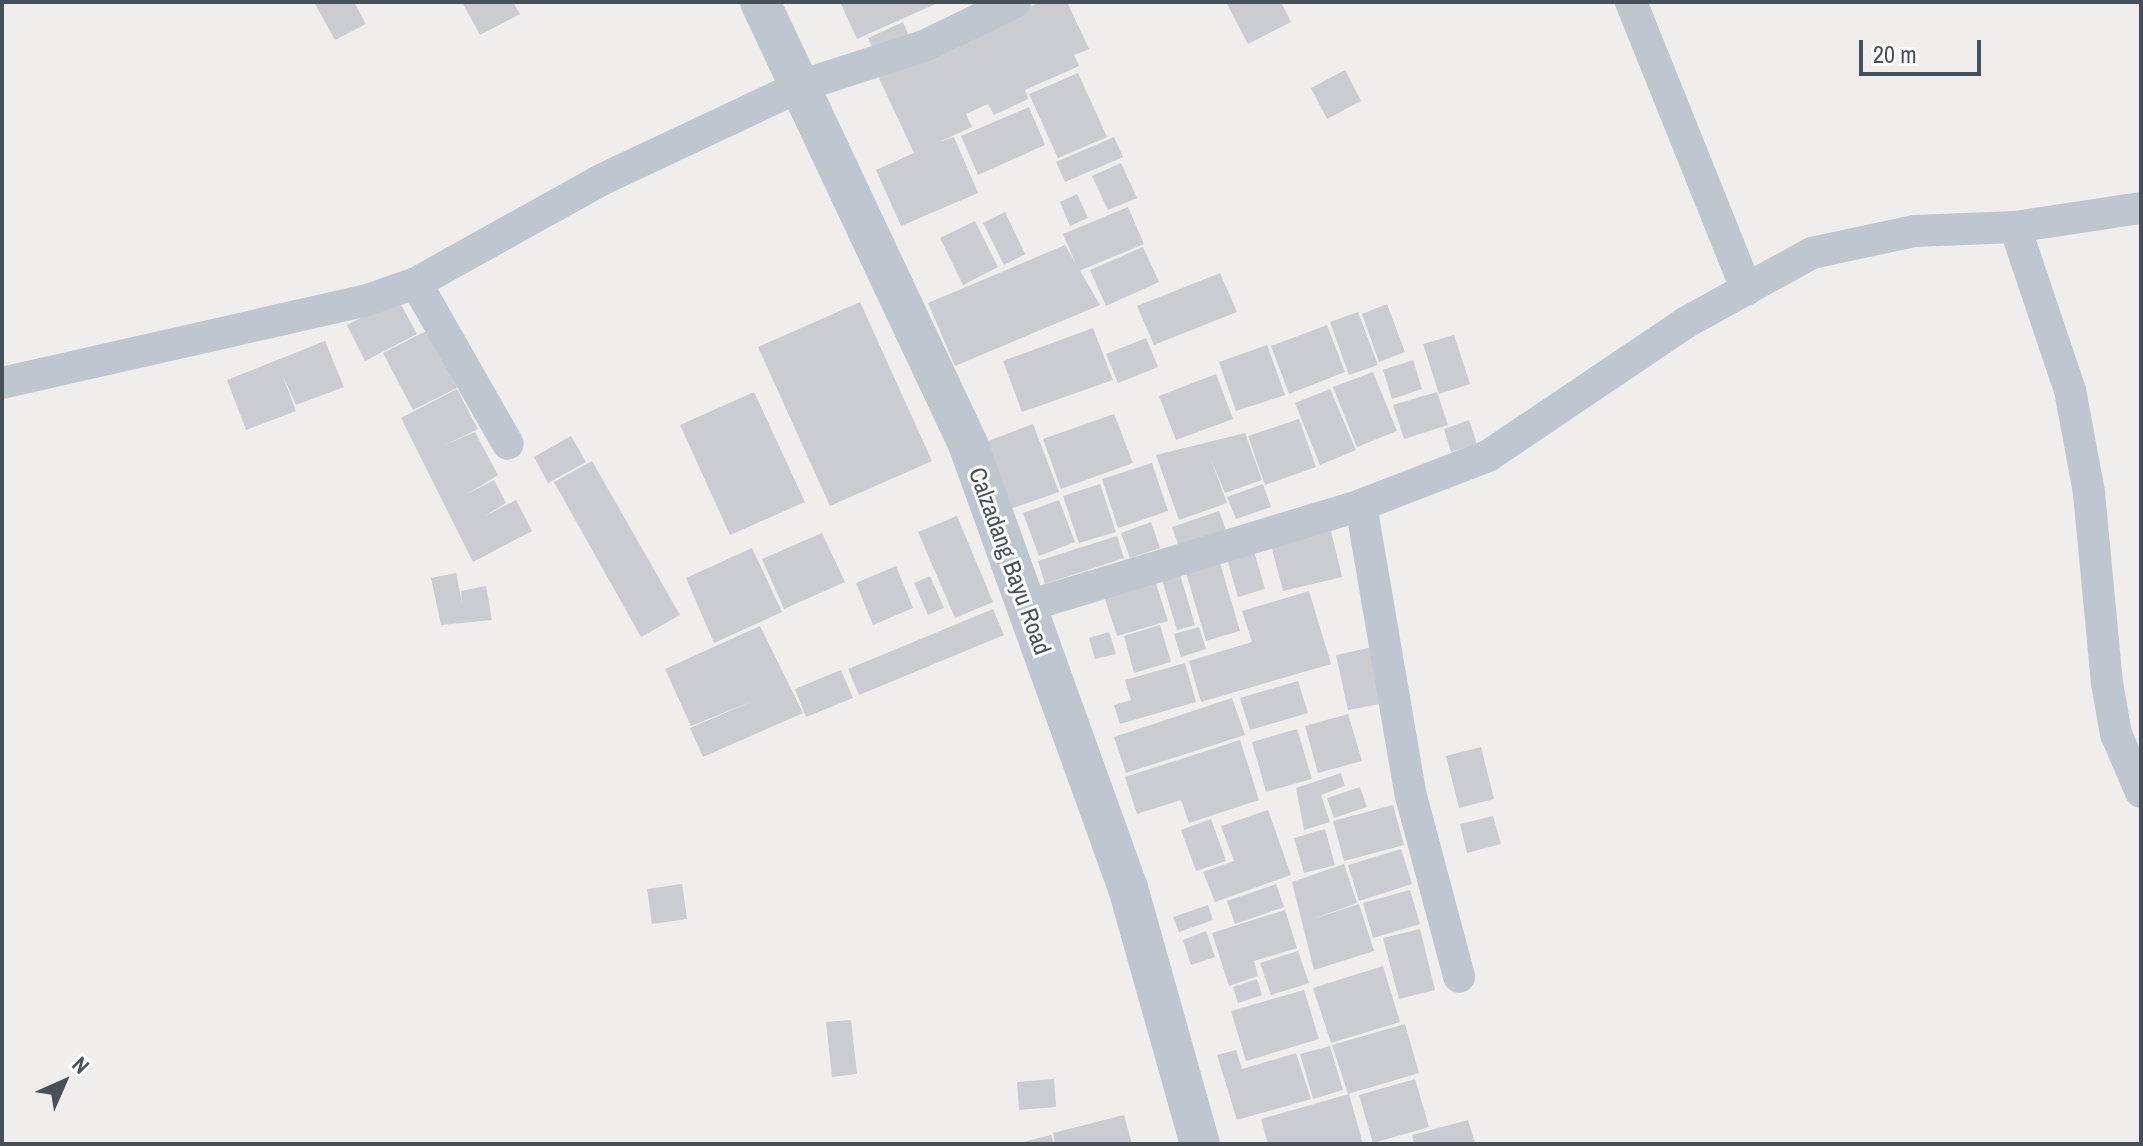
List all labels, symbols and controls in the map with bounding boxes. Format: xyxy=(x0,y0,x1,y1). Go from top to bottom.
scale bar xyxy=(1863,24,1985,74)
text: 20 m xyxy=(1873,38,1917,70)
street label: Calzadang Bayu Road xyxy=(963,464,1057,658)
north arrow xyxy=(24,1042,104,1122)
text: N xyxy=(66,1050,96,1080)

